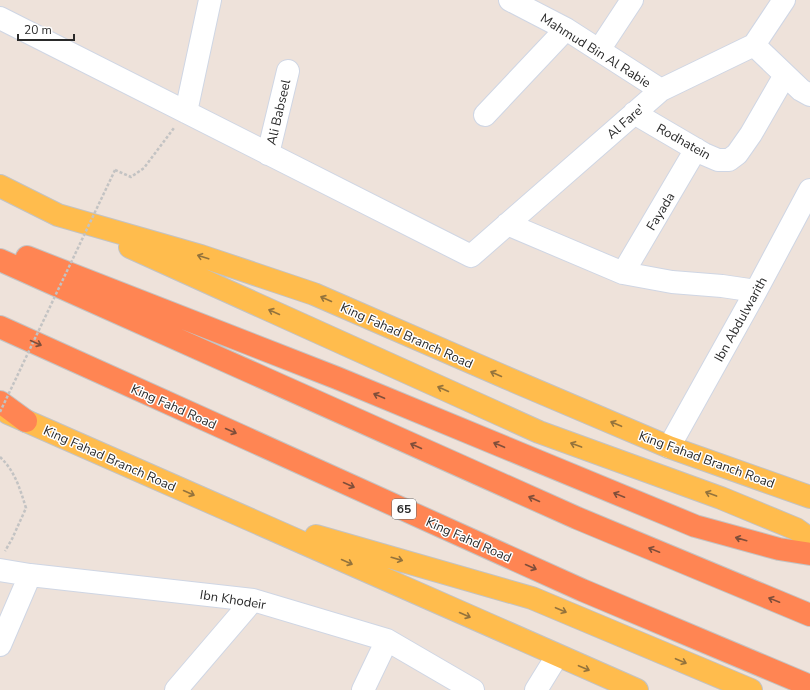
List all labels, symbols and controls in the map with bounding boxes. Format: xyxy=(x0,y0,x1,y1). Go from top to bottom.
street label: Mahmud Bin Al Rabie xyxy=(537,10,654,92)
scale bar xyxy=(18,16,74,42)
text: 20 m xyxy=(24,22,52,38)
street label: Ali Babseel xyxy=(263,77,295,147)
street label: Al Fare' xyxy=(603,100,649,143)
street label: Rodhatein xyxy=(653,120,714,164)
street label: Fayada xyxy=(642,189,679,234)
one-way arrow xyxy=(197,253,210,260)
street label: Ibn Abdulwarith xyxy=(710,274,772,365)
one-way arrow xyxy=(320,295,332,302)
street label: King Fahad Branch Road xyxy=(338,299,476,373)
one-way arrow xyxy=(268,308,280,315)
one-way arrow xyxy=(29,340,41,347)
one-way arrow xyxy=(491,369,503,377)
street label: King Fahd Road xyxy=(128,380,219,434)
one-way arrow xyxy=(438,385,450,392)
one-way arrow xyxy=(373,391,385,399)
one-way arrow xyxy=(611,420,623,427)
street label: King Fahad Branch Road xyxy=(41,422,179,496)
street label: King Fahad Branch Road xyxy=(636,427,777,493)
one-way arrow xyxy=(224,428,236,435)
one-way arrow xyxy=(493,441,505,449)
one-way arrow xyxy=(570,441,582,449)
one-way arrow xyxy=(410,442,422,449)
one-way arrow xyxy=(343,482,355,489)
one-way arrow xyxy=(183,490,195,497)
one-way arrow xyxy=(705,490,717,498)
one-way arrow xyxy=(614,491,626,499)
one-way arrow xyxy=(529,495,541,502)
road number: 65 xyxy=(392,499,416,519)
street label: King Fahd Road xyxy=(423,513,514,567)
one-way arrow xyxy=(735,535,748,542)
one-way arrow xyxy=(648,546,660,553)
one-way arrow xyxy=(390,556,403,564)
one-way arrow xyxy=(340,559,352,567)
one-way arrow xyxy=(525,564,537,571)
street label: Ibn Khodeir xyxy=(199,586,267,614)
one-way arrow xyxy=(768,595,780,603)
one-way arrow xyxy=(554,607,566,615)
one-way arrow xyxy=(459,612,471,619)
one-way arrow xyxy=(674,657,686,665)
one-way arrow xyxy=(578,664,590,672)

